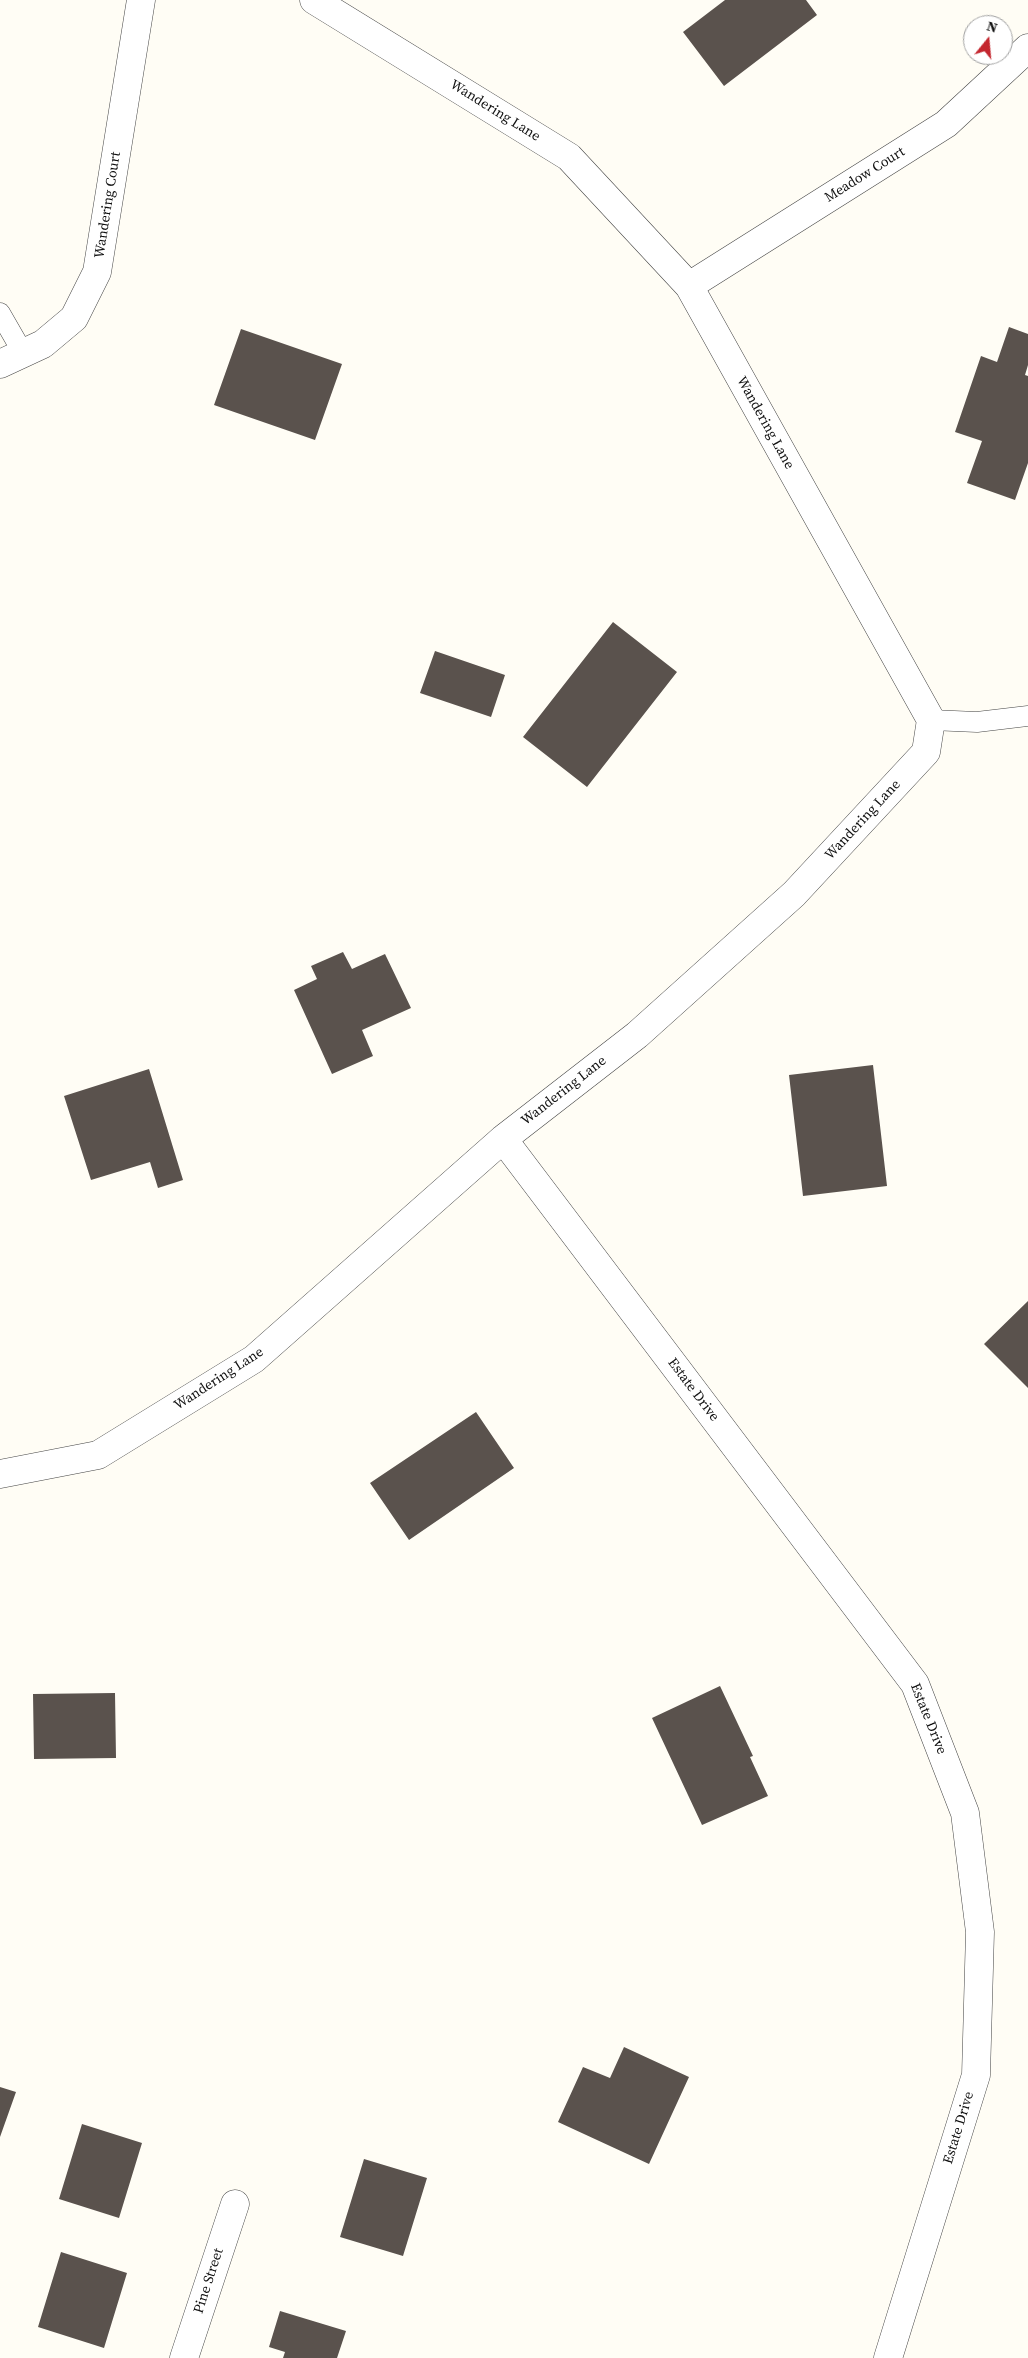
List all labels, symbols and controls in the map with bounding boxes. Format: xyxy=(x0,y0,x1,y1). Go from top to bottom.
north arrow xyxy=(963,15,1013,65)
text: N xyxy=(984,16,1000,38)
street label: Wandering Lane xyxy=(447,77,543,145)
street label: Meadow Court xyxy=(822,144,908,206)
street label: Wandering Court xyxy=(91,151,125,259)
street label: Wandering Lane xyxy=(733,374,797,472)
street label: Wandering Lane xyxy=(822,777,904,863)
street label: Wandering Lane xyxy=(518,1053,610,1129)
street label: Wandering Lane xyxy=(171,1344,267,1414)
street label: Estate Drive xyxy=(664,1355,722,1425)
street label: Estate Drive xyxy=(906,1681,950,1757)
street label: Estate Drive xyxy=(940,2090,978,2166)
street label: Pine Street xyxy=(191,2246,227,2316)

